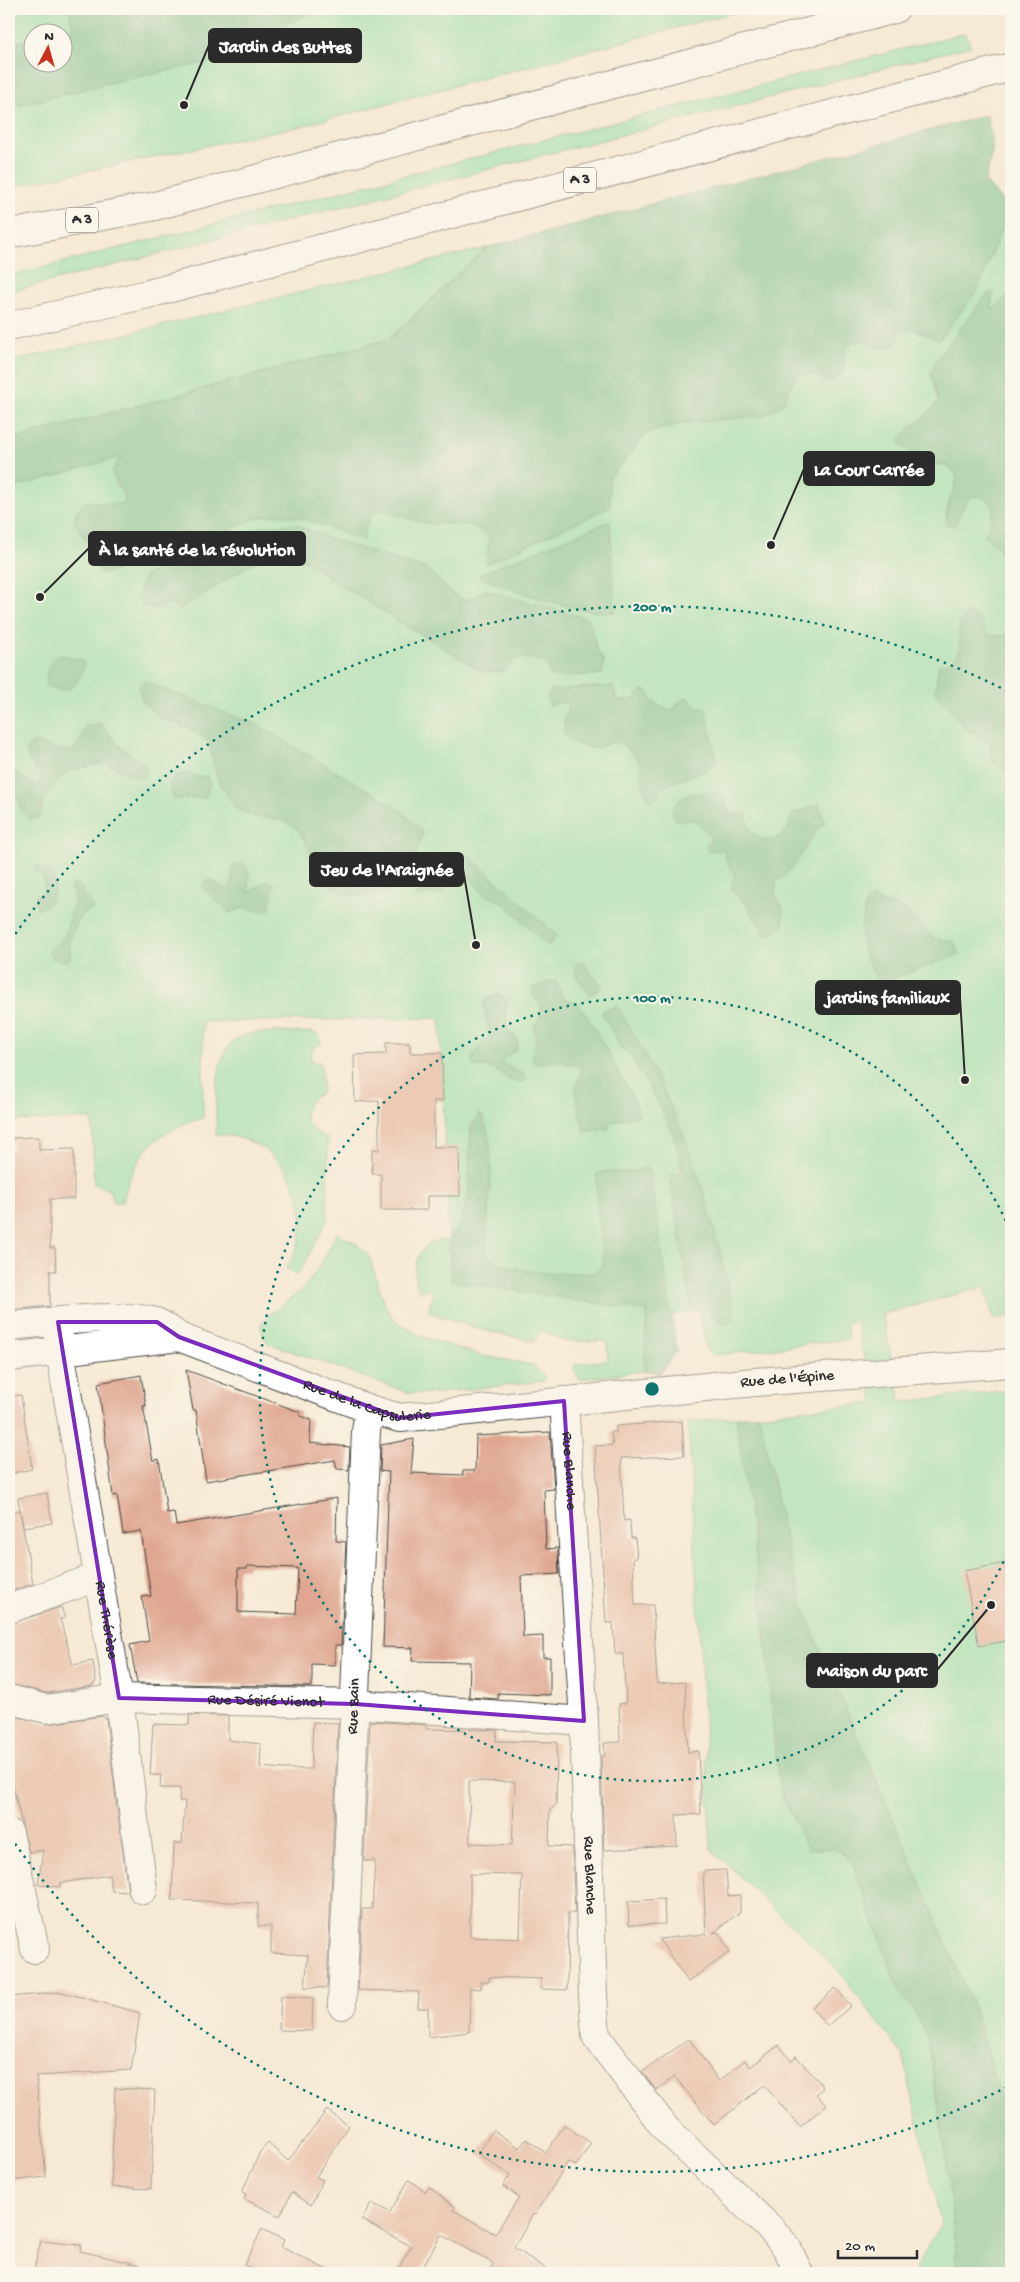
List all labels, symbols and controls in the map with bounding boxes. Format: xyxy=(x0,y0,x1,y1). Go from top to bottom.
north arrow xyxy=(22,22,72,72)
text: N xyxy=(44,29,55,46)
callout: Jardin des Buttes xyxy=(209,29,361,62)
text: Jardin des Buttes xyxy=(218,38,352,59)
road number: A 3 xyxy=(564,168,596,192)
road number: A 3 xyxy=(66,208,98,232)
callout: La Cour Carrée xyxy=(804,452,934,485)
text: La Cour Carrée xyxy=(814,461,925,482)
callout: À la santé de la révolution xyxy=(89,532,305,565)
text: À la santé de la révolution xyxy=(98,540,295,562)
text: 200 m xyxy=(633,599,672,617)
callout: Jeu de l'Araignée xyxy=(310,853,463,886)
text: Jeu de l'Araignée xyxy=(320,861,454,882)
callout: jardins familiaux xyxy=(816,981,960,1014)
text: jardins familiaux xyxy=(823,989,950,1010)
text: 100 m xyxy=(632,990,671,1008)
street label: Rue de l'Épine xyxy=(740,1367,836,1393)
street label: Rue de la Capsulerie xyxy=(300,1375,433,1428)
centre of rings xyxy=(643,1380,661,1398)
street label: Rue Blanche xyxy=(556,1431,580,1511)
street label: Rue Thérèse xyxy=(90,1579,122,1661)
callout: Maison du parc xyxy=(807,1654,937,1687)
text: Maison du parc xyxy=(817,1662,928,1683)
street label: Rue Bain xyxy=(344,1677,365,1735)
street label: Rue Désiré Vienot xyxy=(207,1691,326,1713)
street label: Rue Blanche xyxy=(578,1836,600,1916)
scale bar xyxy=(838,2227,916,2259)
text: 20 m xyxy=(845,2238,875,2256)

